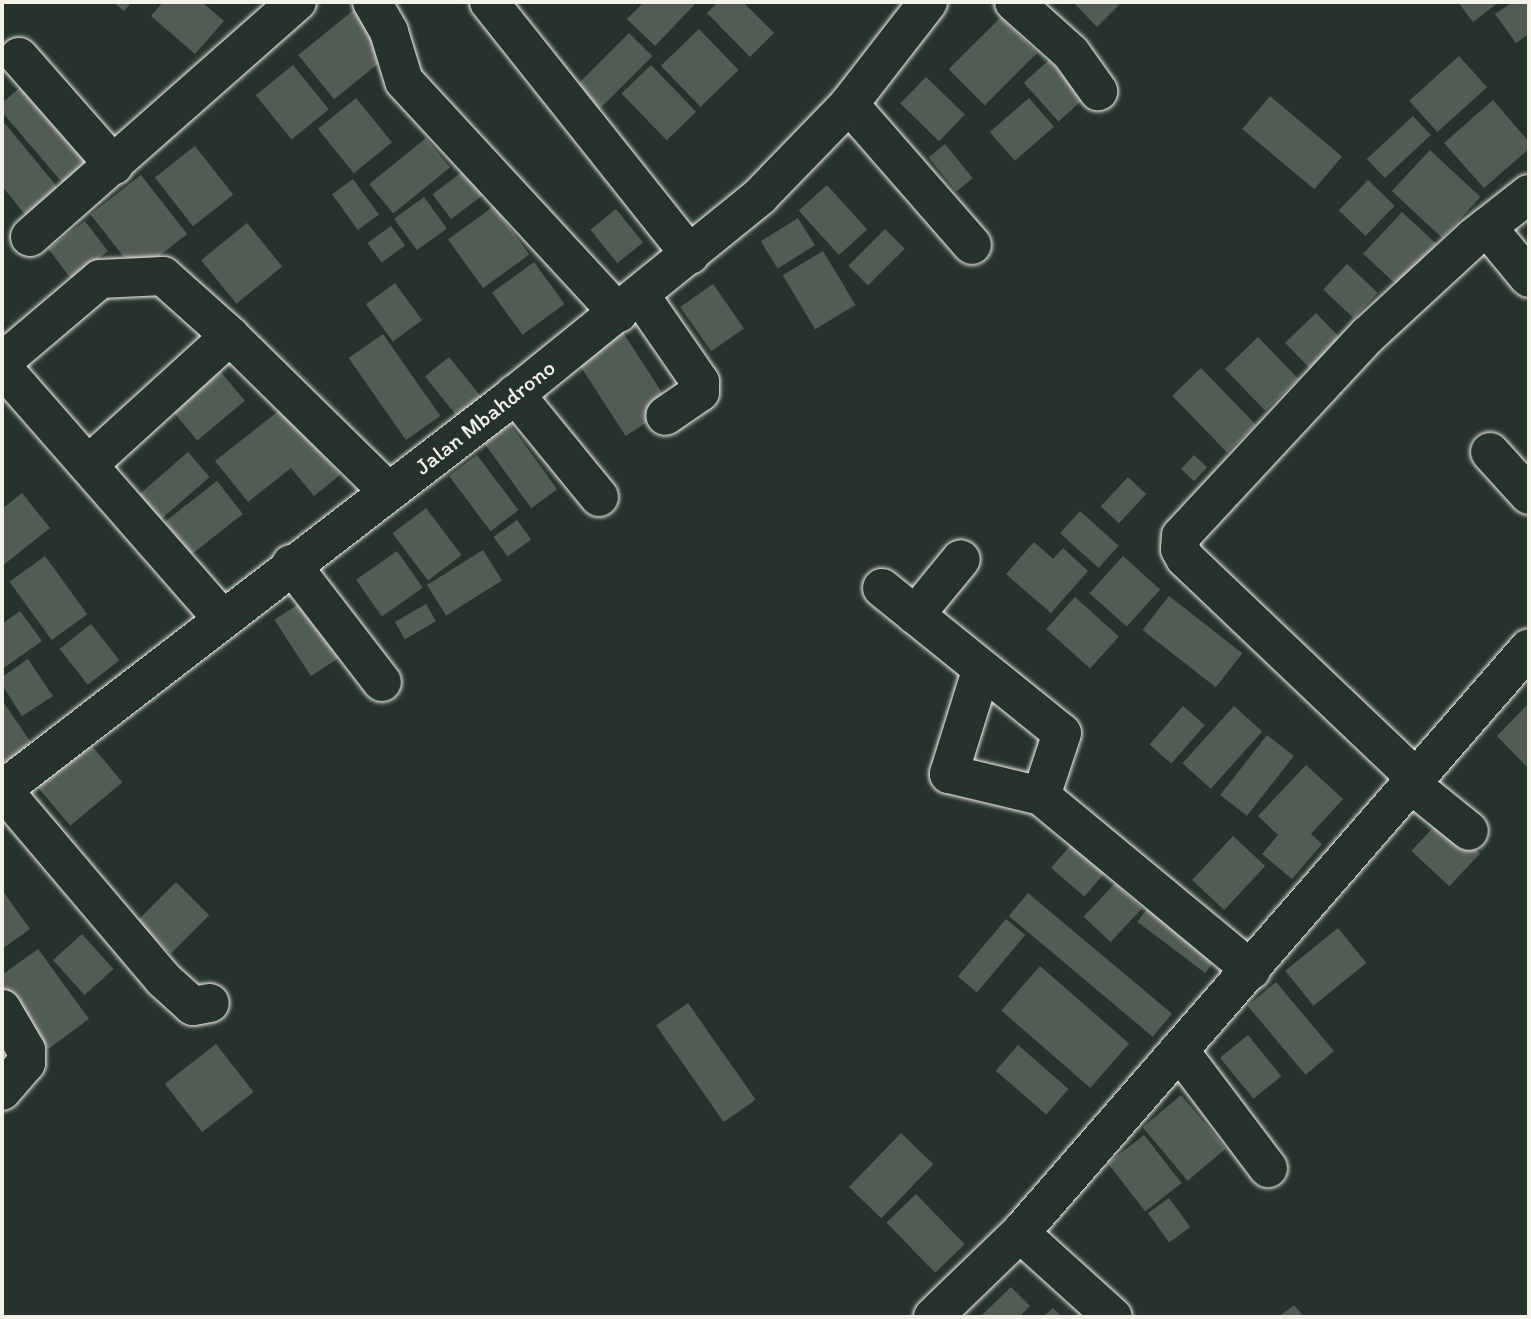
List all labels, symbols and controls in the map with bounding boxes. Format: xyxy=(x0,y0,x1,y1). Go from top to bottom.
street label: Jalan Mbahdrono xyxy=(410,354,560,480)

